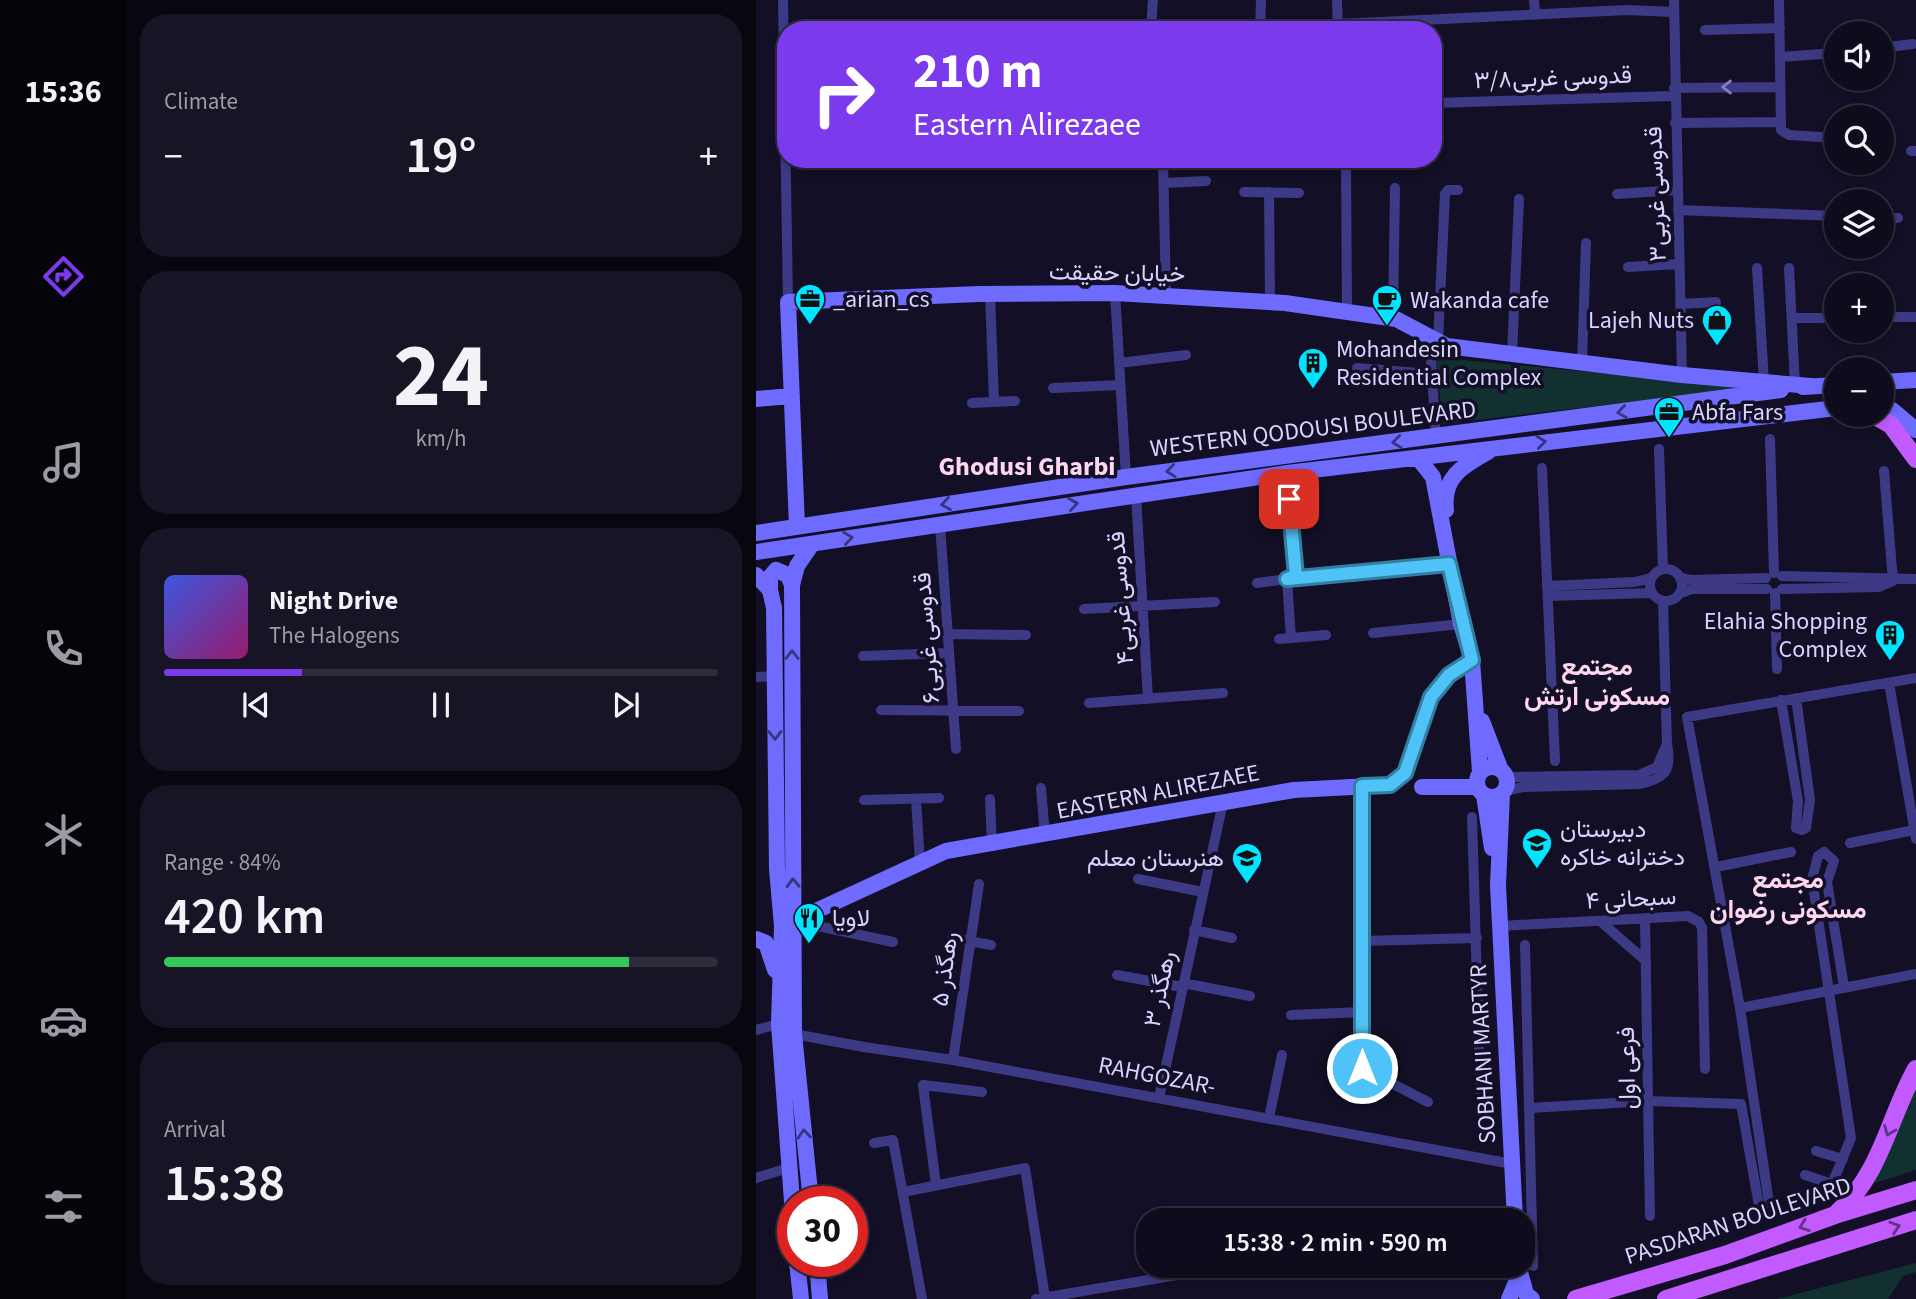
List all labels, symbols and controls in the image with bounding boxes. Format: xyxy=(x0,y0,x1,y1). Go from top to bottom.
map controls xyxy=(1824,21,1894,427)
button: sound xyxy=(1824,21,1894,91)
text: 210 m xyxy=(913,37,1042,107)
icon: right xyxy=(798,49,889,140)
street label: قدوسی غربی۳/۸ xyxy=(1473,58,1633,98)
text: 15:36 xyxy=(24,69,102,115)
one-way arrow xyxy=(1722,80,1733,95)
text: Climate xyxy=(164,85,238,118)
text: Eastern Alirezaee xyxy=(913,102,1141,148)
button: search xyxy=(1824,105,1894,175)
text: 19° xyxy=(405,119,477,193)
street label: قدوسی غربی۳ xyxy=(1636,126,1676,262)
text: − xyxy=(164,130,183,184)
text: + xyxy=(699,130,718,184)
button: layers xyxy=(1824,189,1894,259)
icon: directions xyxy=(39,252,88,301)
street label: خیابان حقیقت xyxy=(1048,254,1186,292)
button: + xyxy=(1824,273,1894,343)
office icon: _arian_cs xyxy=(793,282,827,326)
place label: _arian_cs xyxy=(833,282,930,317)
cafe icon: Wakanda cafe xyxy=(1370,283,1404,327)
place label: Wakanda cafe xyxy=(1410,283,1549,318)
place label: Lajeh Nuts xyxy=(1588,303,1694,338)
shop icon: Lajeh Nuts xyxy=(1700,303,1734,347)
text: 24 xyxy=(393,312,489,441)
place label: Mohandesin Residential Complex xyxy=(1336,332,1541,395)
building icon: Mohandesin Residential Complex xyxy=(1296,346,1330,390)
button: − xyxy=(1824,357,1894,427)
street label: WESTERN QODOUSI BOULEVARD xyxy=(1148,392,1478,466)
office icon: Abfa Fars xyxy=(1652,395,1686,439)
place label: Abfa Fars xyxy=(1692,395,1783,430)
one-way arrow xyxy=(1616,404,1628,419)
text: km/h xyxy=(415,422,467,455)
one-way arrow xyxy=(1391,434,1403,449)
one-way arrow xyxy=(1535,434,1547,449)
icon: music xyxy=(39,438,88,487)
district label: Ghodusi Gharbi xyxy=(939,448,1115,485)
one-way arrow xyxy=(1165,463,1177,478)
pin xyxy=(1259,469,1319,529)
icon: arrive xyxy=(1270,480,1308,518)
one-way arrow xyxy=(940,496,952,511)
one-way arrow xyxy=(1067,497,1079,512)
street label: قدوسی غربی۴ xyxy=(1099,530,1143,666)
one-way arrow xyxy=(842,531,854,546)
street label: قدوسی غربی۶ xyxy=(905,571,949,705)
text: Night Drive xyxy=(269,582,398,619)
place label: Elahia Shopping Complex xyxy=(1704,604,1867,667)
building icon: Elahia Shopping Complex xyxy=(1873,618,1907,662)
text: The Halogens xyxy=(269,619,400,652)
icon: phone xyxy=(39,624,88,673)
district label: مجتمع مسکونی ارتش xyxy=(1524,648,1670,715)
one-way arrow xyxy=(784,650,800,660)
icon: previous xyxy=(237,686,275,724)
icon: pause xyxy=(422,686,460,724)
icon: next xyxy=(607,686,645,724)
one-way arrow xyxy=(768,730,783,741)
street label: EASTERN ALIREZAEE xyxy=(1054,755,1262,829)
icon: climate xyxy=(39,810,88,859)
place label: دبیرستان دخترانه خاکره xyxy=(1560,812,1685,875)
school or university icon: دبیرستان دخترانه خاکره xyxy=(1520,826,1554,870)
place label: هنرستان معلم xyxy=(1087,841,1224,876)
school or university icon: هنرستان معلم xyxy=(1230,841,1264,885)
text: Range · 84% xyxy=(164,846,281,879)
district label: مجتمع مسکونی رضوان xyxy=(1709,861,1867,928)
one-way arrow xyxy=(785,877,801,888)
street label: سبحانی ۴ xyxy=(1585,879,1677,919)
text: 420 km xyxy=(164,880,325,954)
restaurant icon: لاویا xyxy=(792,901,826,945)
place label: لاویا xyxy=(832,901,870,936)
street label: ۵ رهگذر xyxy=(922,929,968,1009)
street label: ۳ رهگذر xyxy=(1135,948,1185,1030)
street label: SOBHANI MARTYR xyxy=(1461,963,1505,1145)
icon: car xyxy=(39,996,88,1045)
street label: فرعی اول xyxy=(1609,1026,1645,1110)
position arrow xyxy=(1325,1031,1399,1105)
street label: RAHGOZAR- xyxy=(1095,1047,1219,1105)
text: Arrival xyxy=(164,1113,226,1146)
one-way arrow xyxy=(1883,1125,1897,1137)
one-way arrow xyxy=(797,1129,812,1140)
text: 15:38 xyxy=(164,1147,285,1221)
street label: PASDARAN BOULEVARD xyxy=(1620,1168,1856,1274)
icon: filters xyxy=(39,1182,88,1231)
speed limit sign: 30 xyxy=(777,1186,868,1277)
one-way arrow xyxy=(1799,1218,1811,1232)
one-way arrow xyxy=(1889,1220,1901,1235)
text: 15:38 · 2 min · 590 m xyxy=(1223,1224,1448,1261)

